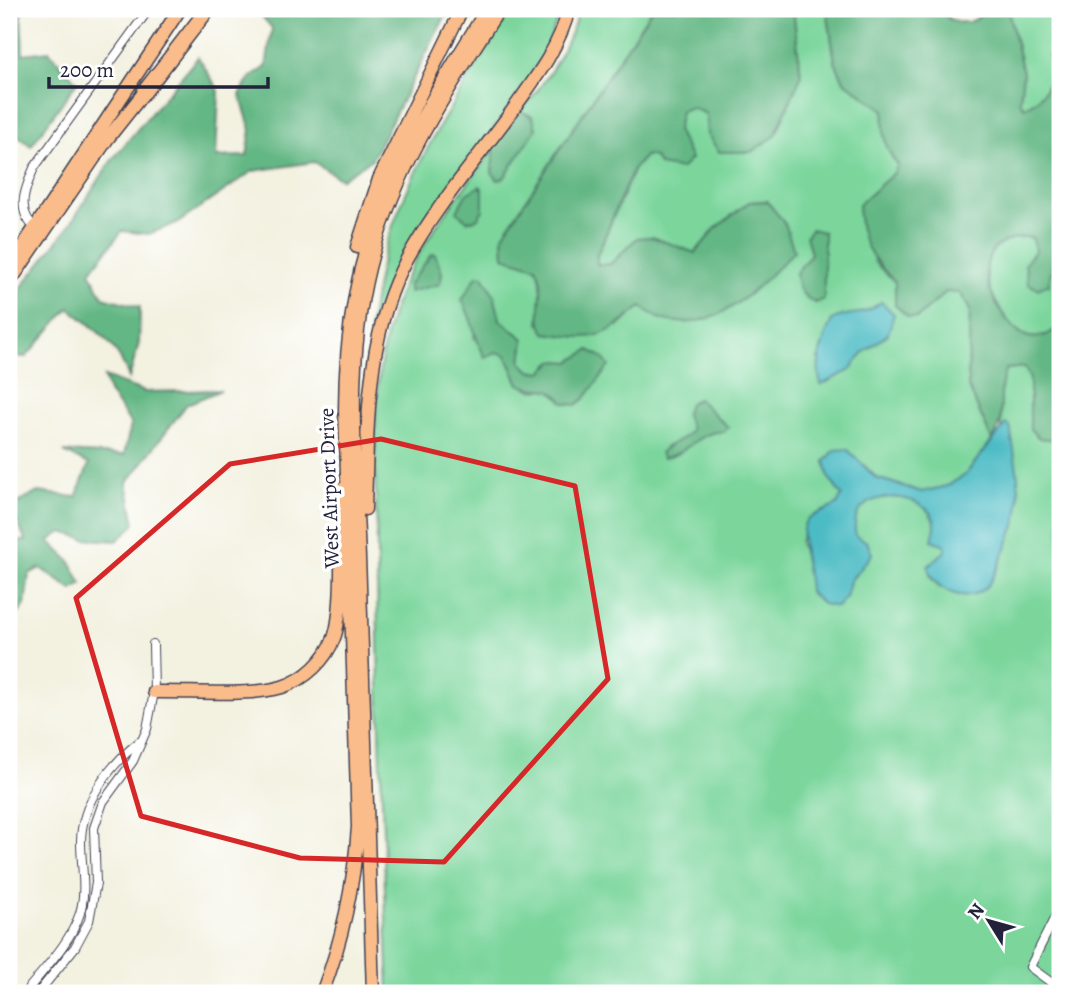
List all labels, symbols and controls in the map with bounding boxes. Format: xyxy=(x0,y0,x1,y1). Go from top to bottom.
scale bar xyxy=(49,46,268,90)
text: 200 m xyxy=(60,56,114,84)
street label: West Airport Drive xyxy=(312,407,346,570)
north arrow xyxy=(954,886,1024,956)
text: N xyxy=(962,898,991,925)

